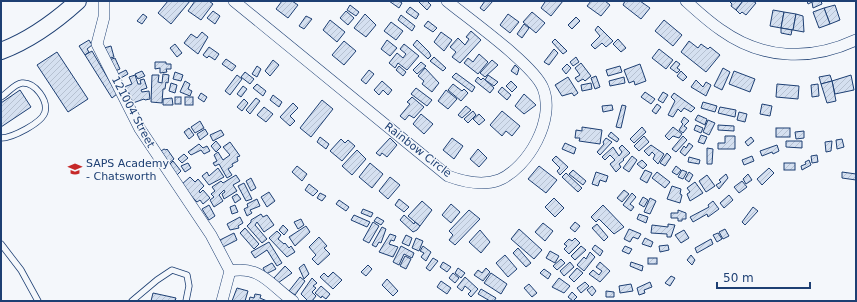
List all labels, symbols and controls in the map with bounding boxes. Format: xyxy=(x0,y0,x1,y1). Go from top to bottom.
street label: 121004 Street xyxy=(109,74,158,150)
street label: Rainbow Circle xyxy=(382,120,454,180)
place label: SAPS Academy - Chatsworth xyxy=(86,157,169,183)
school or university icon: SAPS Academy - Chatsworth xyxy=(67,161,83,177)
scale bar xyxy=(717,264,810,290)
text: 50 m xyxy=(723,271,754,285)

